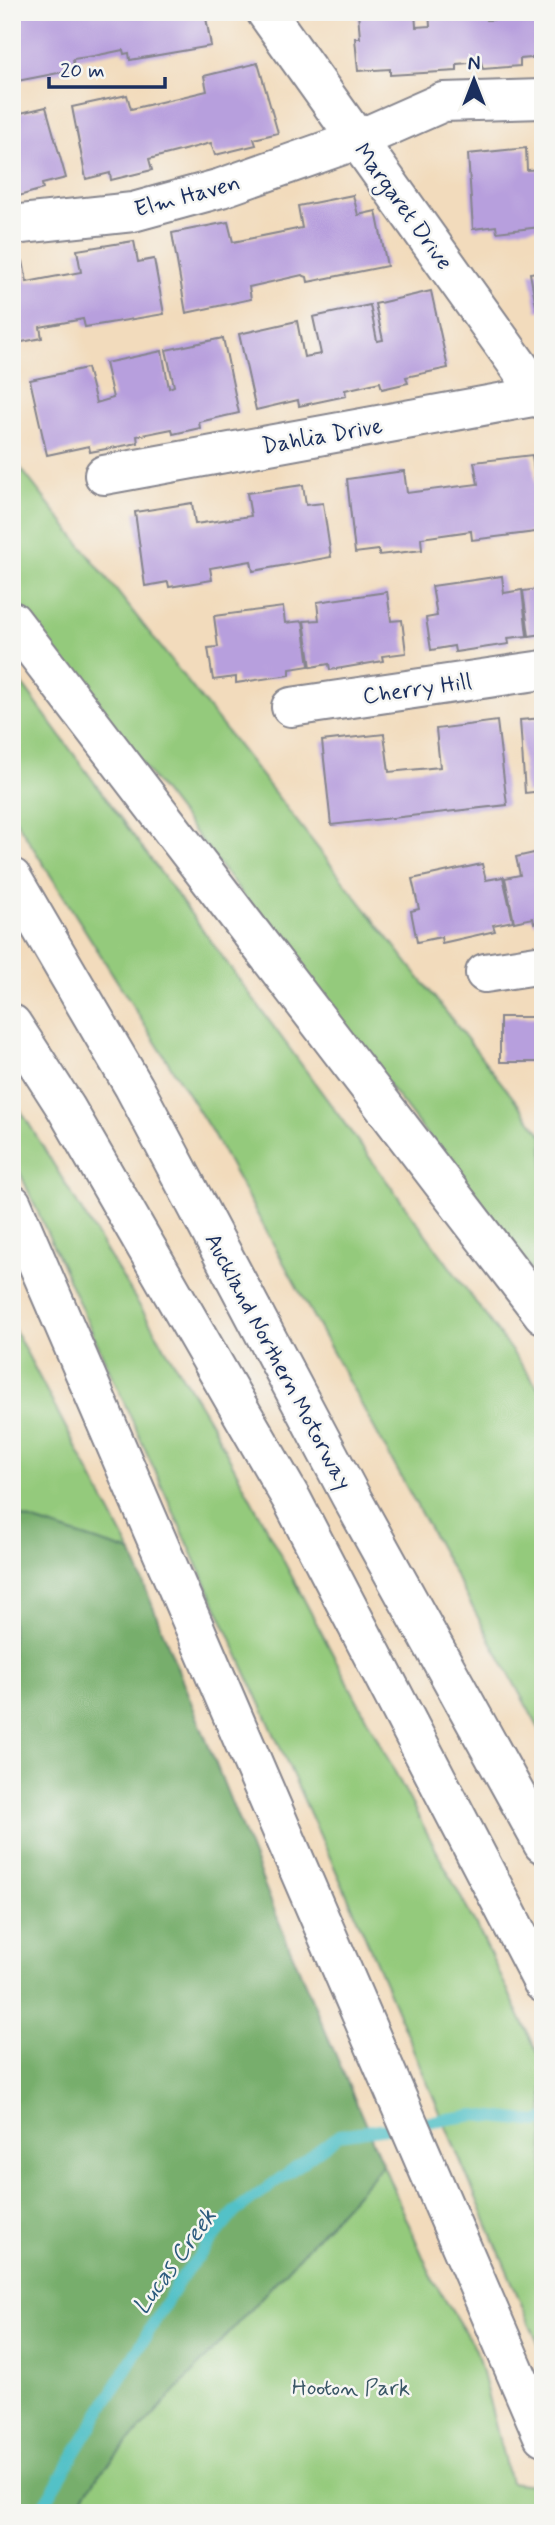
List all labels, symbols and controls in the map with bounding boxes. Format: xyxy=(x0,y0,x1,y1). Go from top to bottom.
scale bar xyxy=(49,46,164,90)
north arrow xyxy=(440,46,510,116)
text: N xyxy=(468,52,480,77)
text: 20 m xyxy=(60,57,105,85)
street label: Margaret Drive xyxy=(345,138,459,278)
street label: Elm Haven xyxy=(131,168,244,225)
street label: Dahlia Drive xyxy=(260,412,385,462)
street label: Cherry Hill xyxy=(361,667,474,712)
street label: Auckland Northern Motorway xyxy=(197,1228,358,1496)
water label: Lucas Creek xyxy=(126,2203,224,2321)
park label: Hooton Park xyxy=(292,2374,410,2404)

